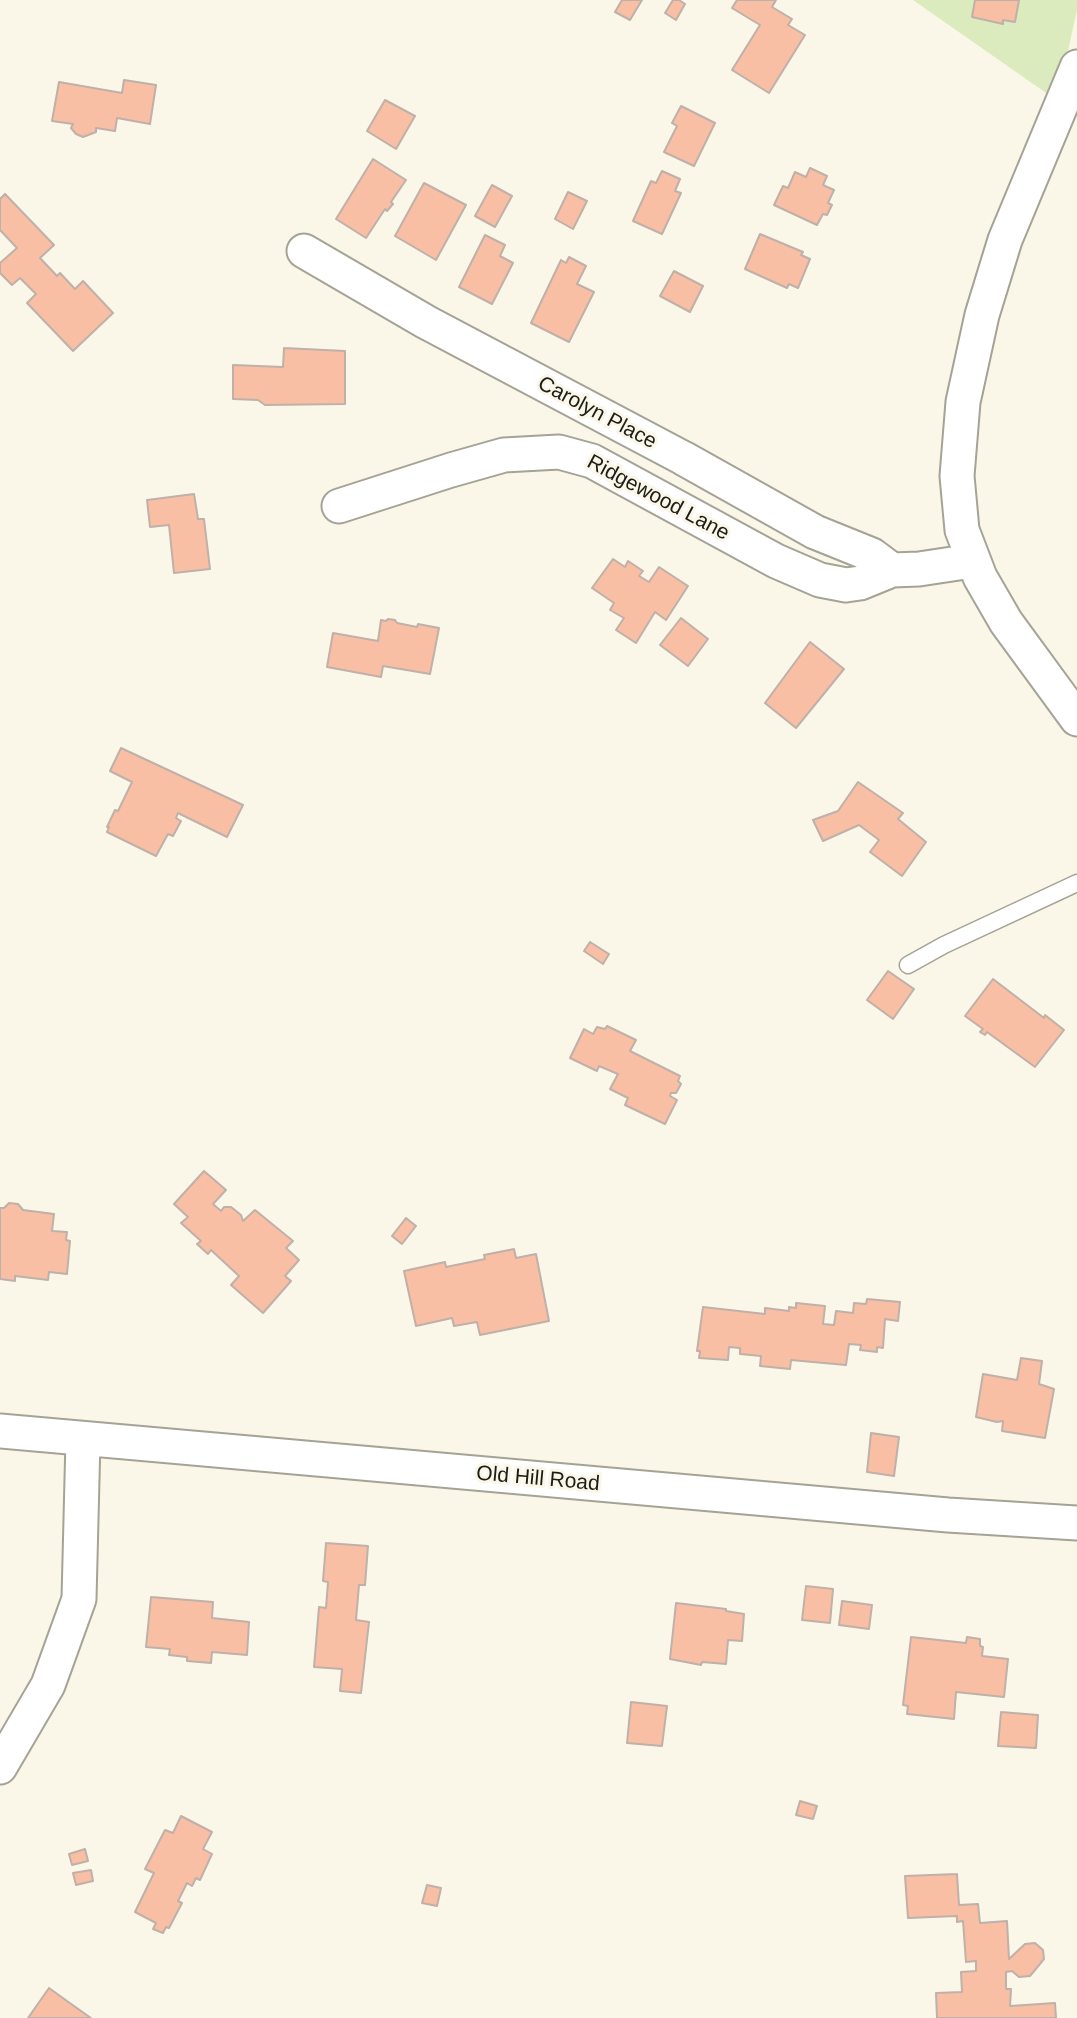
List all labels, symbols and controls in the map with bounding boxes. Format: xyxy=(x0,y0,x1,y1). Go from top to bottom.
street label: Carolyn Place xyxy=(533,371,661,455)
street label: Ridgewood Lane xyxy=(582,450,734,546)
street label: Old Hill Road xyxy=(475,1461,601,1497)

